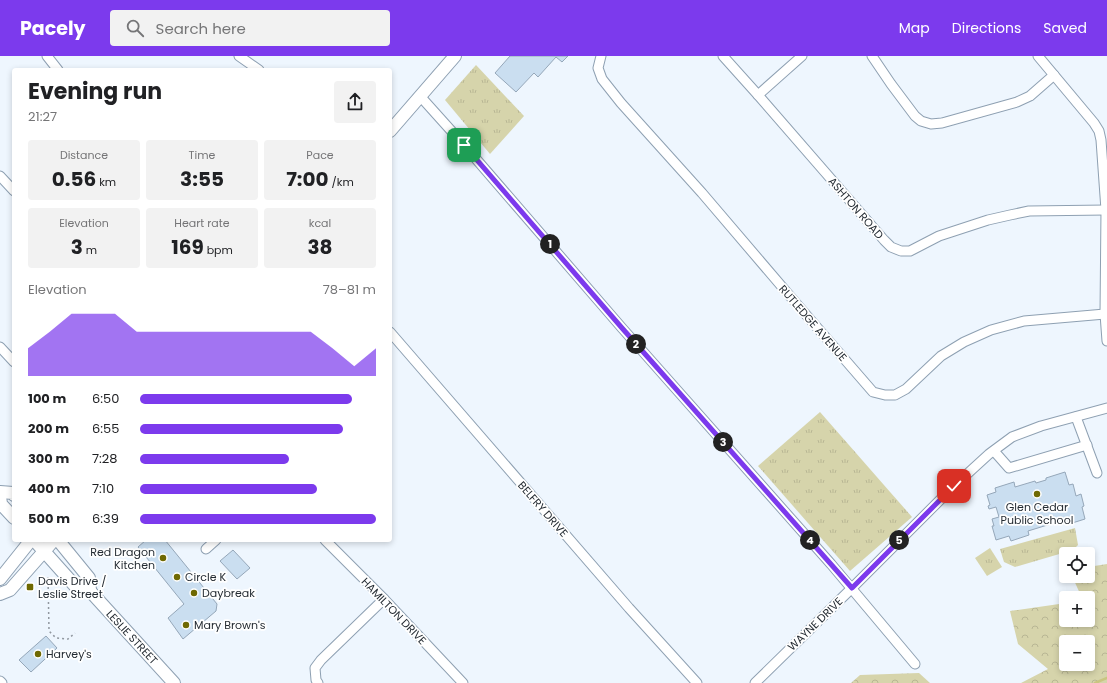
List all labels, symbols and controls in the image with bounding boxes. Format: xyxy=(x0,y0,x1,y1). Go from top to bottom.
search box xyxy=(110,10,390,46)
text: Pacely xyxy=(20,15,86,42)
icon: search xyxy=(124,17,146,39)
text: Search here xyxy=(156,18,246,39)
text: Map xyxy=(899,18,930,38)
text: Directions xyxy=(952,18,1021,38)
text: Saved xyxy=(1043,18,1087,38)
text: Evening run xyxy=(28,76,162,107)
button: share xyxy=(334,81,376,123)
text: 21:27 xyxy=(28,107,57,126)
pin xyxy=(447,128,481,162)
icon: arrive xyxy=(453,134,475,156)
text: Distance xyxy=(60,147,108,163)
text: Time xyxy=(189,147,215,163)
text: Pace xyxy=(306,147,334,163)
text: 0.56 xyxy=(52,165,96,193)
text: 3:55 xyxy=(180,165,224,193)
text: 7:00 xyxy=(286,165,329,193)
text: km xyxy=(96,174,116,190)
text: /km xyxy=(329,174,354,190)
street label: ASHTON ROAD xyxy=(825,174,888,243)
text: Elevation xyxy=(59,215,109,231)
text: Heart rate xyxy=(174,215,230,231)
text: kcal xyxy=(309,215,331,231)
text: 3 xyxy=(71,233,83,261)
text: 169 xyxy=(171,233,204,261)
text: 38 xyxy=(307,233,333,261)
pin: 1 xyxy=(540,234,560,254)
text: 1 xyxy=(548,236,552,252)
text: m xyxy=(83,242,97,258)
text: bpm xyxy=(204,242,233,258)
text: Elevation xyxy=(28,280,87,299)
text: 78–81 m xyxy=(323,280,376,299)
street label: RUTLEDGE AVENUE xyxy=(775,281,851,365)
pin: 2 xyxy=(626,334,646,354)
text: 2 xyxy=(633,336,639,352)
text: 100 m xyxy=(28,389,66,408)
text: 6:50 xyxy=(92,389,119,408)
text: 200 m xyxy=(28,419,69,438)
text: 6:55 xyxy=(92,419,119,438)
pin: 3 xyxy=(713,432,733,452)
text: 3 xyxy=(720,434,726,450)
text: 300 m xyxy=(28,449,69,468)
text: 7:28 xyxy=(92,449,118,468)
pin xyxy=(937,469,971,503)
icon: check xyxy=(943,475,965,497)
street label: BELFRY DRIVE xyxy=(514,478,572,540)
text: 400 m xyxy=(28,479,70,498)
text: 7:10 xyxy=(92,479,114,498)
marker: Glen Cedar Public School xyxy=(1032,489,1042,499)
place label: Glen Cedar Public School xyxy=(1001,499,1073,528)
text: 500 m xyxy=(28,509,70,528)
text: 6:39 xyxy=(92,509,119,528)
pin: 4 xyxy=(800,530,820,550)
pin: 5 xyxy=(889,530,909,550)
text: 4 xyxy=(806,532,814,548)
text: 5 xyxy=(895,532,903,548)
place label: Red Dragon Kitchen xyxy=(90,544,155,573)
map controls xyxy=(1059,547,1095,671)
button: locate xyxy=(1059,547,1095,583)
marker: Red Dragon Kitchen xyxy=(158,553,168,563)
place label: Circle K xyxy=(185,569,226,585)
marker: Circle K xyxy=(172,572,182,582)
place label: Davis Drive / Leslie Street xyxy=(38,573,107,602)
street label: HAMILTON DRIVE xyxy=(358,574,430,648)
marker: Davis Drive / Leslie Street xyxy=(25,582,35,592)
place label: Daybreak xyxy=(202,585,255,601)
marker: Daybreak xyxy=(189,588,199,598)
button: + xyxy=(1059,591,1095,627)
street label: WAYNE DRIVE xyxy=(784,594,846,654)
street label: LESLIE STREET xyxy=(103,606,161,668)
place label: Mary Brown's xyxy=(194,617,266,633)
marker: Mary Brown's xyxy=(181,620,191,630)
button: − xyxy=(1059,635,1095,671)
place label: Harvey's xyxy=(46,646,92,662)
marker: Harvey's xyxy=(33,649,43,659)

